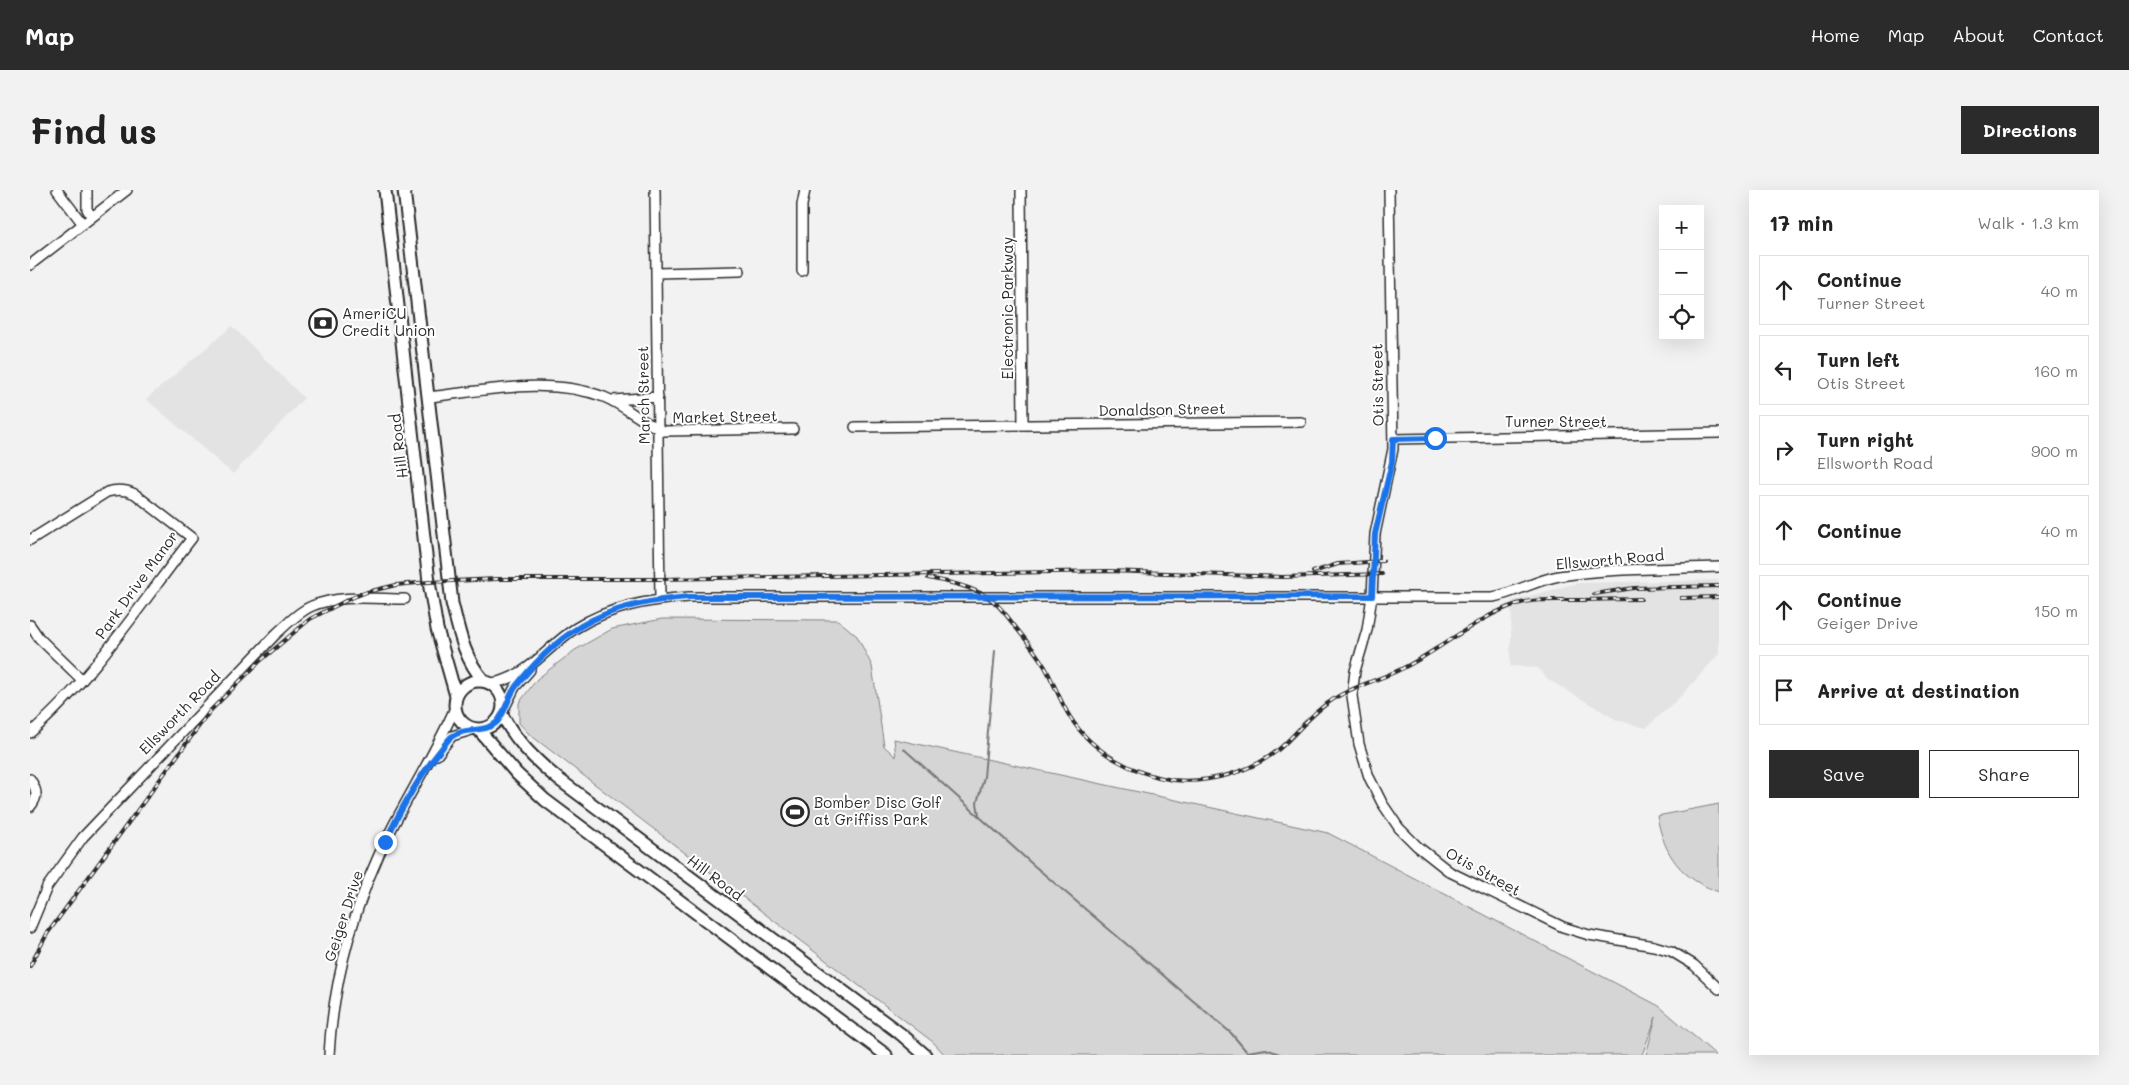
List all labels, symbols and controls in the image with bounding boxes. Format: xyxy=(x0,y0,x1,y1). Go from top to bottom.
text: Map xyxy=(25,20,74,51)
text: Home xyxy=(1811,23,1860,47)
text: Map xyxy=(1888,23,1924,47)
text: About xyxy=(1952,23,2005,47)
text: Contact xyxy=(2033,23,2104,47)
button: Directions xyxy=(1961,106,2099,154)
text: Find us xyxy=(30,107,157,153)
map controls xyxy=(1659,205,1704,340)
button: + xyxy=(1659,205,1704,250)
text: 17 min xyxy=(1769,209,1833,236)
text: Walk · 1.3 km xyxy=(1978,212,2079,233)
street label: Electronic Parkway xyxy=(997,236,1017,379)
button: − xyxy=(1659,250,1704,295)
text: Continue xyxy=(1817,267,1902,292)
icon: ahead xyxy=(1770,276,1798,304)
text: 40 m xyxy=(2041,280,2078,301)
text: Turner Street xyxy=(1817,292,1926,313)
button: locate xyxy=(1659,295,1704,340)
place label: AmeriCU Credit Union xyxy=(342,303,435,340)
bank icon: AmeriCU Credit Union xyxy=(308,308,338,338)
street label: Otis Street xyxy=(1366,343,1388,427)
street label: March Street xyxy=(632,346,654,445)
text: Turn left xyxy=(1817,347,1900,372)
icon: left xyxy=(1770,356,1798,384)
text: 160 m xyxy=(2033,360,2078,381)
text: Otis Street xyxy=(1817,372,1905,393)
street label: Donaldson Street xyxy=(1098,398,1226,420)
street label: Market Street xyxy=(672,405,778,427)
street label: Turner Street xyxy=(1505,411,1607,431)
street label: Hill Road xyxy=(384,413,412,480)
route start xyxy=(1424,427,1447,450)
text: Turn right xyxy=(1817,427,1914,452)
icon: right xyxy=(1770,436,1798,464)
text: 900 m xyxy=(2031,440,2078,461)
text: Ellsworth Road xyxy=(1817,452,1933,473)
icon: ahead xyxy=(1770,516,1798,544)
text: Continue xyxy=(1817,518,1902,543)
text: 40 m xyxy=(2041,520,2078,541)
street label: Park Drive Manor xyxy=(90,526,182,643)
street label: Ellsworth Road xyxy=(1555,544,1665,574)
text: Continue xyxy=(1817,587,1902,612)
icon: ahead xyxy=(1770,596,1798,624)
text: 150 m xyxy=(2034,600,2078,621)
text: Geiger Drive xyxy=(1817,612,1918,633)
street label: Ellsworth Road xyxy=(134,666,224,758)
icon: arrive xyxy=(1770,676,1798,704)
text: Arrive at destination xyxy=(1817,678,2020,703)
button: Save xyxy=(1769,750,1919,798)
button: Share xyxy=(1929,750,2079,798)
place label: Bomber Disc Golf at Griffiss Park xyxy=(814,792,942,829)
sports icon: Bomber Disc Golf at Griffiss Park xyxy=(780,797,810,827)
route end xyxy=(374,831,397,854)
street label: Otis Street xyxy=(1442,842,1525,900)
street label: Hill Road xyxy=(684,850,748,905)
street label: Geiger Drive xyxy=(319,867,367,964)

